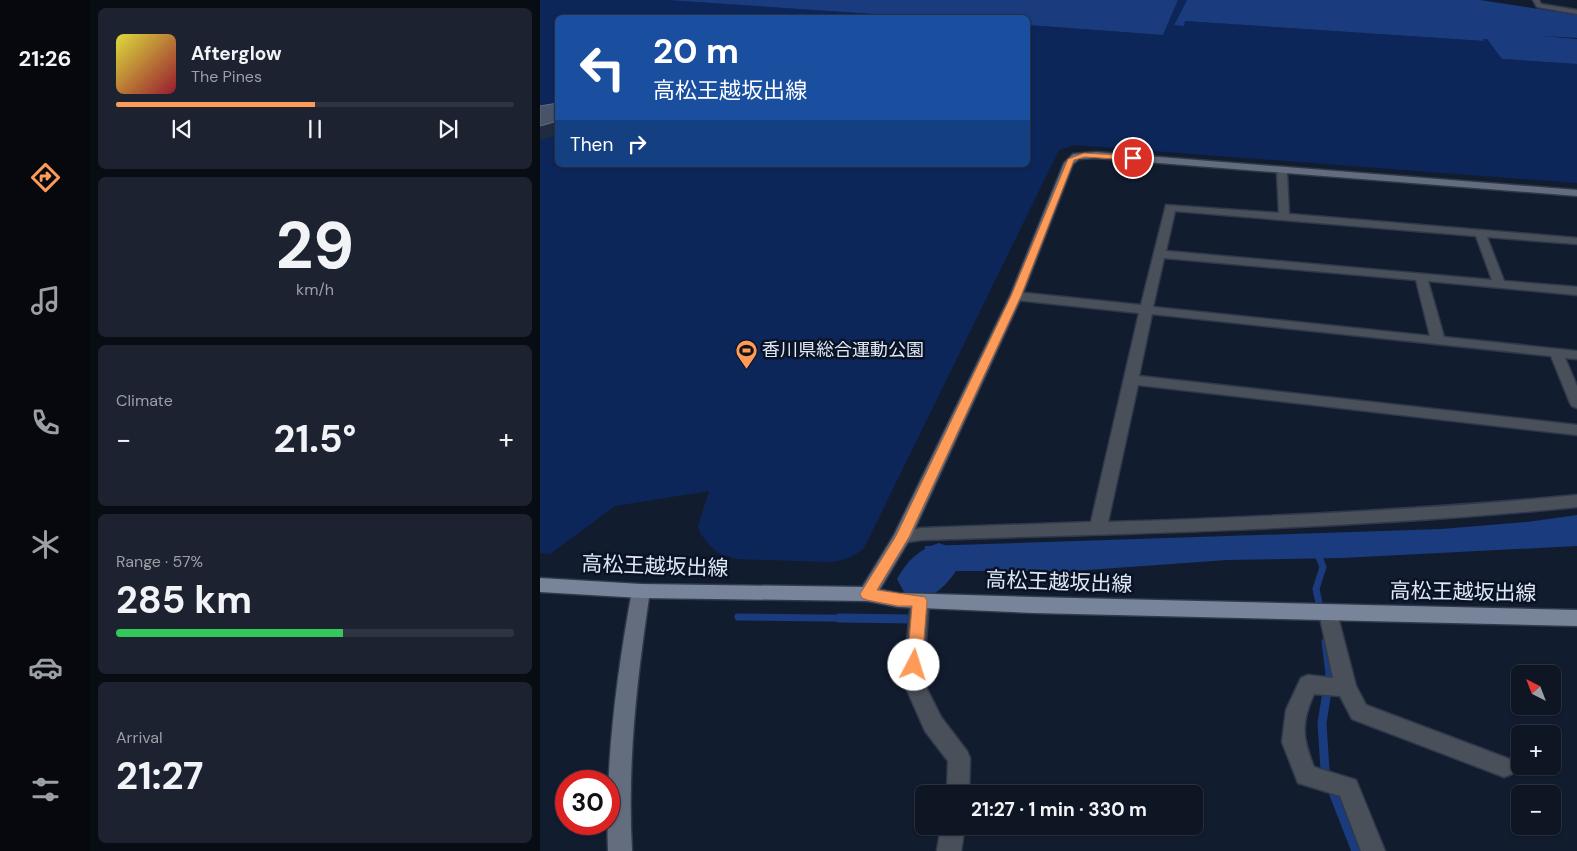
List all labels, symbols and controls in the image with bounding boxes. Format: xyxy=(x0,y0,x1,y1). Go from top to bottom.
text: 20 m xyxy=(653,28,739,74)
icon: left xyxy=(570,35,635,100)
text: Afterglow xyxy=(191,41,282,66)
text: 21:26 xyxy=(19,44,71,73)
text: The Pines xyxy=(191,66,262,87)
text: 高松王越坂出線 xyxy=(653,76,807,105)
icon: previous xyxy=(168,115,196,143)
icon: pause xyxy=(301,115,329,143)
icon: next xyxy=(434,115,462,143)
icon: right xyxy=(623,130,651,158)
text: Then xyxy=(570,132,613,157)
pin xyxy=(1112,137,1154,179)
icon: arrive xyxy=(1119,144,1147,172)
icon: directions xyxy=(28,160,63,195)
text: 29 xyxy=(276,204,354,288)
text: km/h xyxy=(296,279,334,300)
icon: music xyxy=(28,283,63,318)
sports icon: 香川県総合運動公園 xyxy=(734,338,758,369)
place label: 香川県総合運動公園 xyxy=(762,338,924,362)
text: Climate xyxy=(116,390,173,411)
icon: phone xyxy=(28,405,63,440)
text: 21.5° xyxy=(274,414,356,464)
text: − xyxy=(116,421,131,458)
text: + xyxy=(499,421,514,458)
icon: climate xyxy=(28,527,63,562)
street label: 高松王越坂出線 xyxy=(581,549,729,583)
text: Range · 57% xyxy=(116,551,203,572)
street label: 高松王越坂出線 xyxy=(985,565,1133,599)
text: 285 km xyxy=(116,575,252,625)
street label: 高松王越坂出線 xyxy=(1389,577,1537,607)
position arrow xyxy=(887,638,939,690)
icon: car xyxy=(28,650,63,685)
north arrow xyxy=(1511,665,1561,715)
map controls xyxy=(1511,665,1561,835)
button: + xyxy=(1511,725,1561,775)
text: Arrival xyxy=(116,727,163,748)
text: 21:27 xyxy=(116,751,203,801)
speed limit sign: 30 xyxy=(555,770,620,835)
icon: filters xyxy=(28,772,63,807)
button: − xyxy=(1511,785,1561,835)
text: 21:27 · 1 min · 330 m xyxy=(971,797,1147,822)

